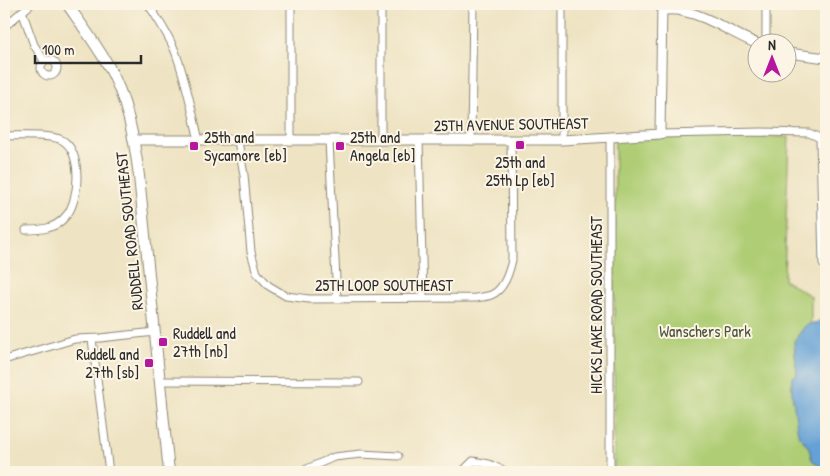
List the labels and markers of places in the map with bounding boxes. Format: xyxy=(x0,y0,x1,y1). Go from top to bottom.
place label: 25th and Sycamore [eb] xyxy=(204,126,287,166)
place label: 25th and Angela [eb] xyxy=(350,126,415,166)
marker: 25th and 25th Lp [eb] xyxy=(514,139,526,151)
marker: 25th and Sycamore [eb] xyxy=(188,140,200,152)
marker: 25th and Angela [eb] xyxy=(334,140,346,152)
place label: 25th and 25th Lp [eb] xyxy=(485,151,555,191)
place label: Ruddell and 27th [nb] xyxy=(173,322,236,362)
marker: Ruddell and 27th [nb] xyxy=(157,336,169,348)
place label: Ruddell and 27th [sb] xyxy=(76,343,139,383)
marker: Ruddell and 27th [sb] xyxy=(143,357,155,369)

